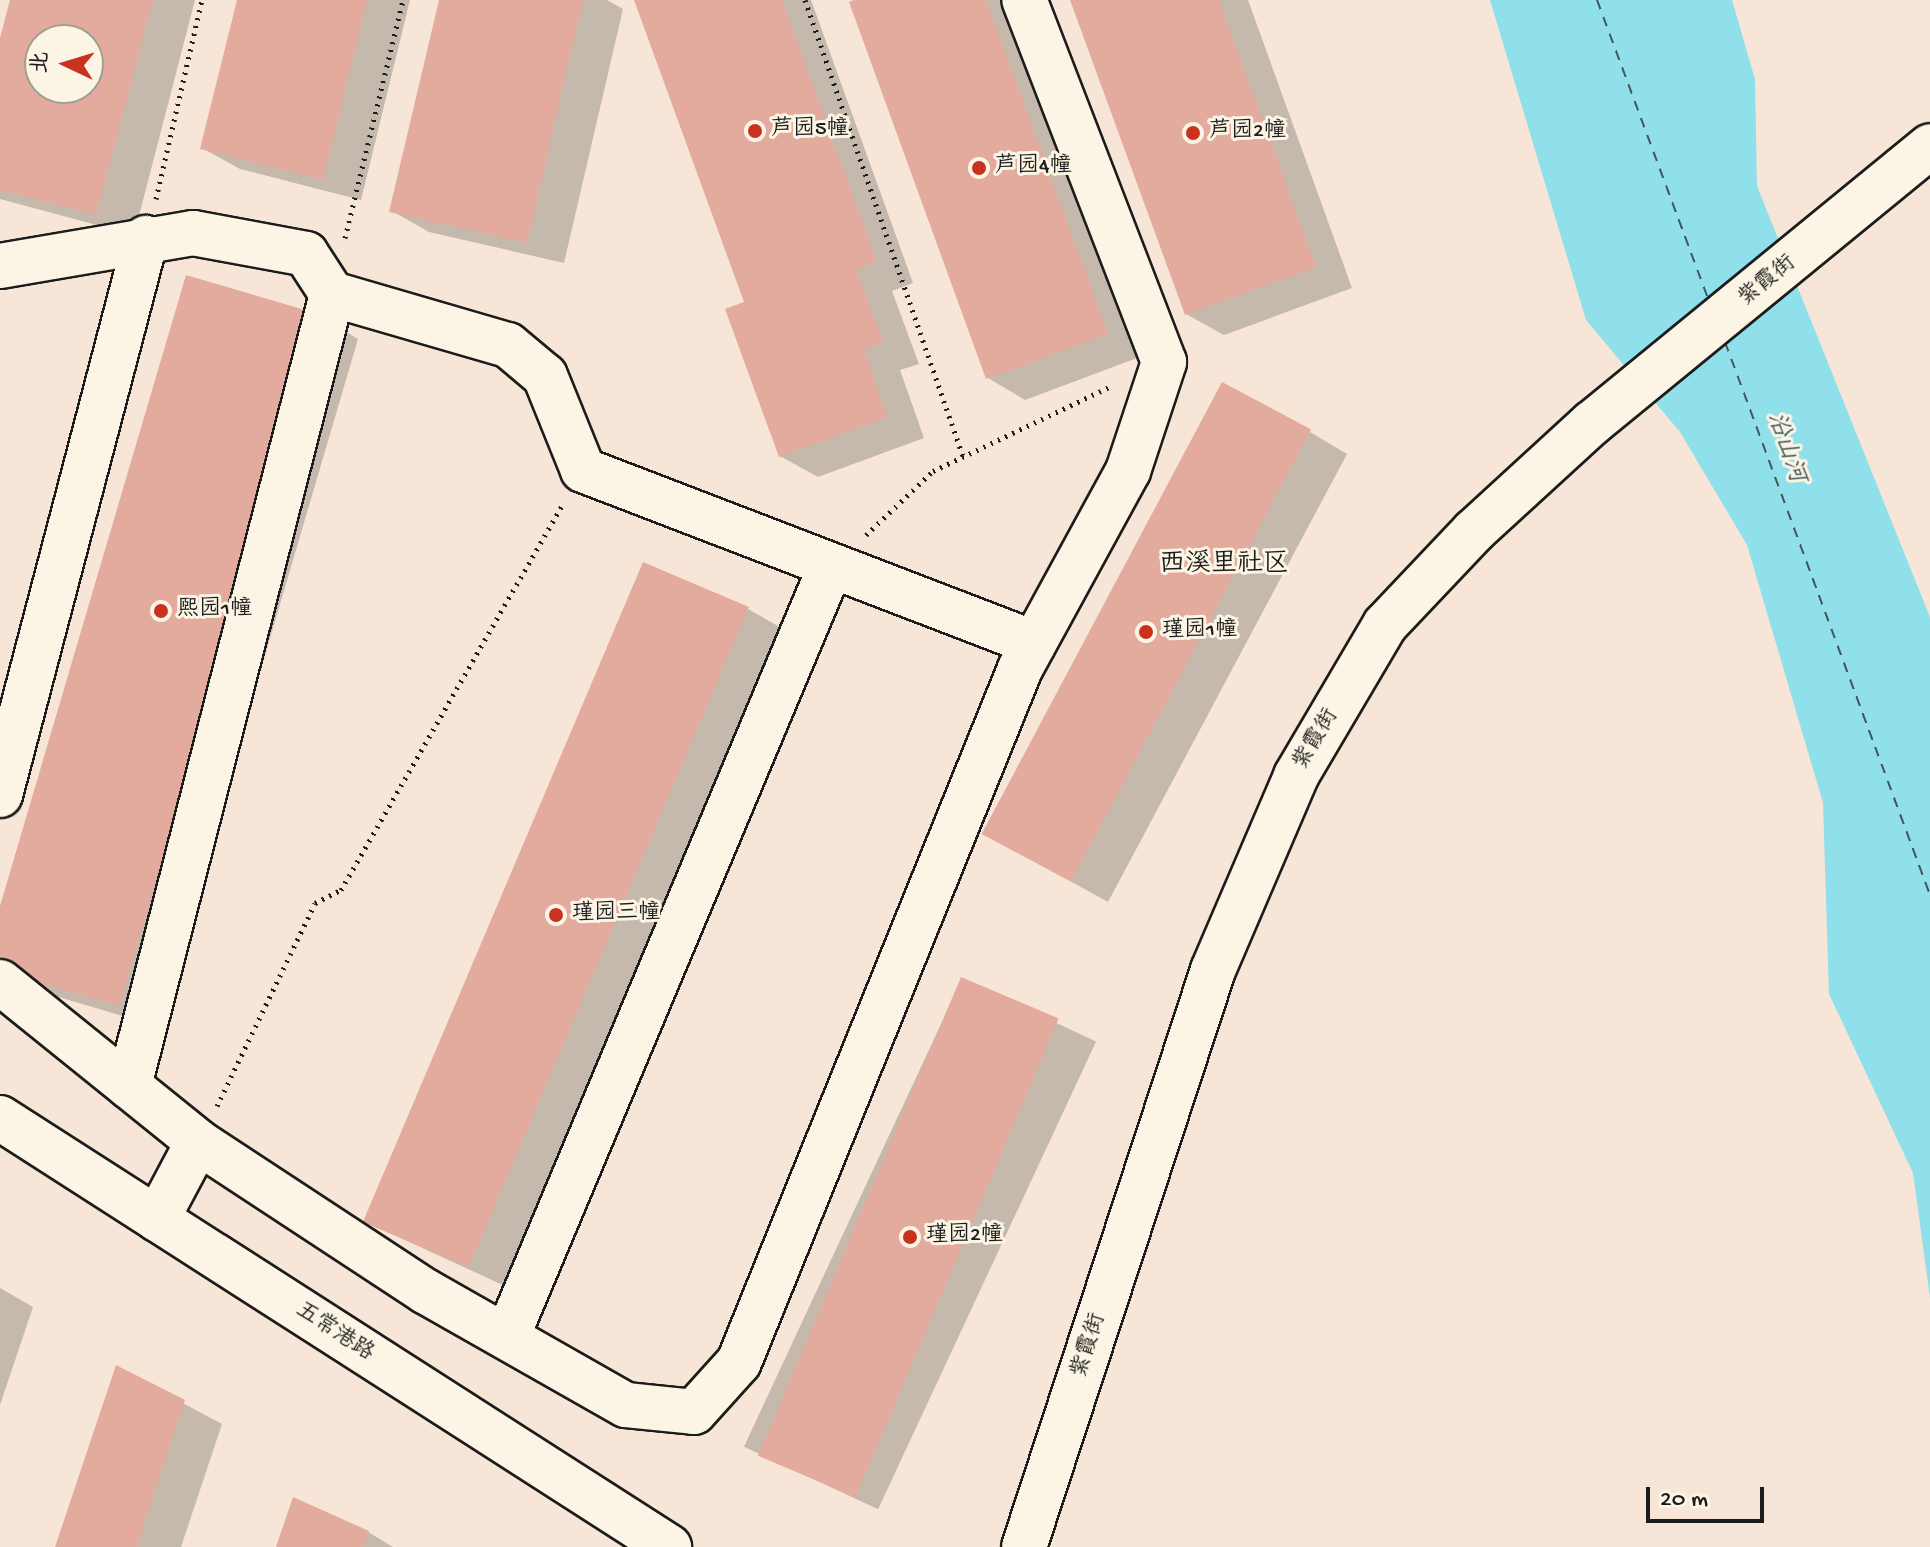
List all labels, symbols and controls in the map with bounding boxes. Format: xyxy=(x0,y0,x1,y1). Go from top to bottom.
north arrow xyxy=(24,24,104,104)
text: 北 xyxy=(28,51,56,74)
place label: 芦园5幢 xyxy=(771,118,849,144)
place label: 芦园2幢 xyxy=(1209,120,1286,146)
marker: 芦园5幢 xyxy=(746,122,764,140)
marker: 芦园2幢 xyxy=(1184,124,1202,142)
place label: 芦园4幢 xyxy=(995,155,1071,181)
marker: 芦园4幢 xyxy=(970,159,988,177)
street label: 紫霞街 xyxy=(1734,251,1802,313)
water label: 沿山河 xyxy=(1760,409,1810,487)
district label: 西溪里社区 xyxy=(1159,550,1289,582)
place label: 熙园1幢 xyxy=(177,598,252,624)
marker: 熙园1幢 xyxy=(152,602,170,620)
place label: 瑾园1幢 xyxy=(1162,619,1237,645)
marker: 瑾园1幢 xyxy=(1137,623,1155,641)
street label: 紫霞街 xyxy=(1289,705,1345,775)
place label: 瑾园三幢 xyxy=(572,902,660,928)
marker: 瑾园三幢 xyxy=(547,906,565,924)
place label: 瑾园2幢 xyxy=(926,1224,1003,1250)
marker: 瑾园2幢 xyxy=(901,1228,919,1246)
street label: 五常港路 xyxy=(290,1298,378,1368)
street label: 紫霞街 xyxy=(1067,1311,1113,1381)
scale bar xyxy=(1650,1471,1768,1521)
text: 20 m xyxy=(1660,1486,1708,1515)

